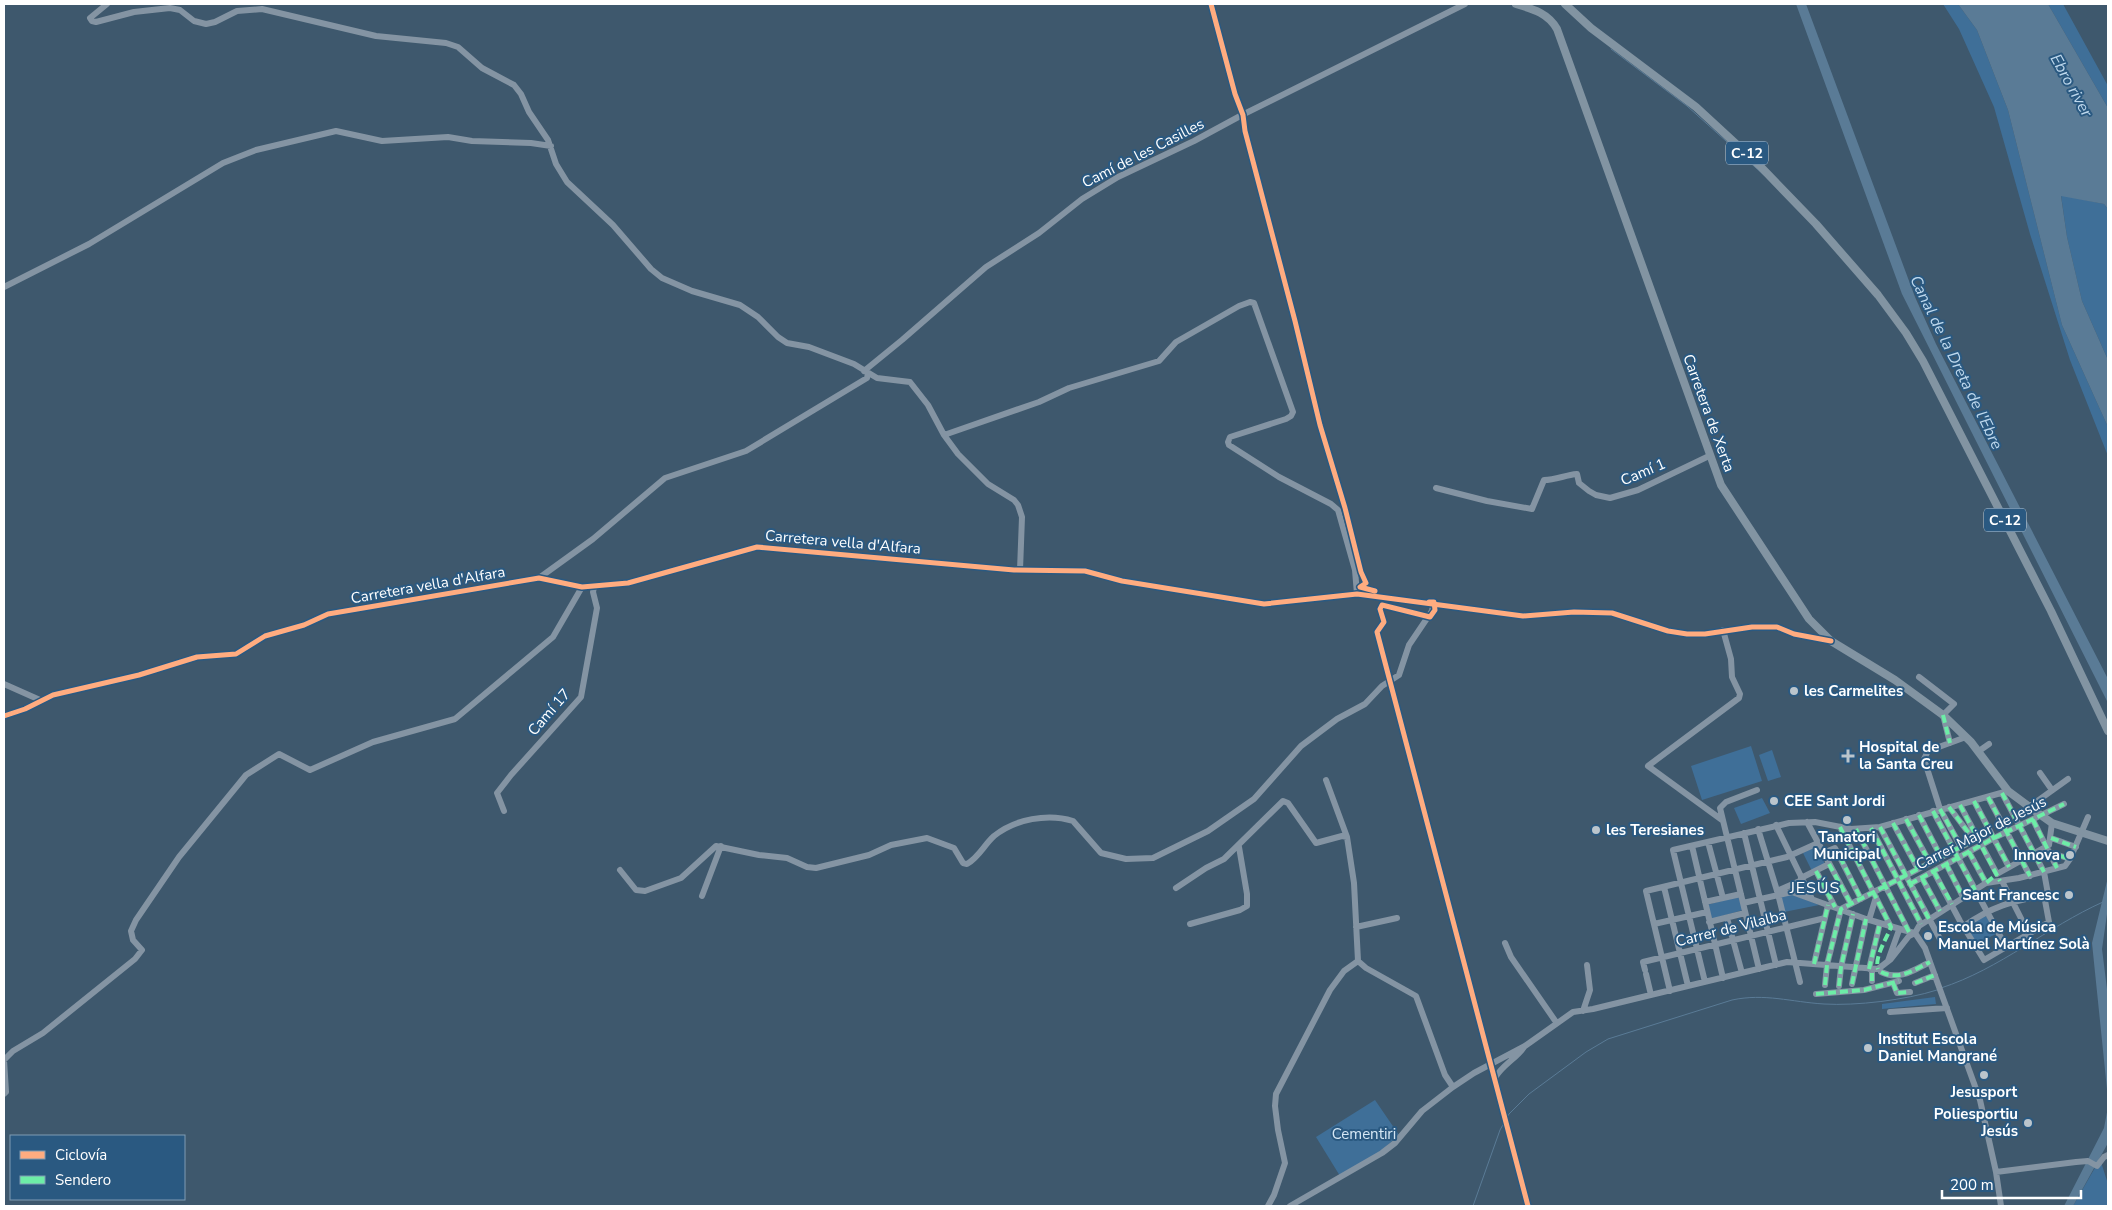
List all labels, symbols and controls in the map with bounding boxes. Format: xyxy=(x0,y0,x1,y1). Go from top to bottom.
water label: Ebro river xyxy=(2045,50,2098,122)
street label: Camí de les Casilles xyxy=(1079,114,1207,192)
road number: C-12 xyxy=(1726,142,1768,164)
water label: Canal de la Dreta de l'Ebre xyxy=(1904,272,2008,454)
street label: Carretera de Xerta xyxy=(1678,351,1740,475)
street label: Camí 1 xyxy=(1617,454,1669,490)
road number: C-12 xyxy=(1984,508,2026,532)
street label: Carretera vella d'Alfara xyxy=(764,525,922,559)
street label: Carretera vella d'Alfara xyxy=(349,562,507,608)
place label: les Carmelites xyxy=(1804,681,1903,701)
street label: Camí 17 xyxy=(523,684,575,740)
marker: les Carmelites xyxy=(1788,685,1800,697)
place label: Hospital de la Santa Creu xyxy=(1859,737,1953,774)
marker: Hospital de la Santa Creu xyxy=(1841,749,1855,763)
place label: CEE Sant Jordi xyxy=(1784,791,1885,811)
street label: Carrer Major de Jesús xyxy=(1912,791,2050,875)
marker: CEE Sant Jordi xyxy=(1768,795,1780,807)
marker: Tanatori Municipal xyxy=(1841,814,1853,826)
place label: les Teresianes xyxy=(1606,820,1704,840)
marker: les Teresianes xyxy=(1590,824,1602,836)
place label: Tanatori Municipal xyxy=(1813,827,1881,864)
place label: Innova xyxy=(2014,845,2060,865)
marker: Innova xyxy=(2064,849,2076,861)
district label: JESÚS xyxy=(1789,877,1840,899)
place label: Sant Francesc xyxy=(1962,885,2059,905)
marker: Sant Francesc xyxy=(2063,889,2075,901)
street label: Carrer de Vilalba xyxy=(1673,905,1789,951)
place label: Escola de Música Manuel Martínez Solà xyxy=(1938,917,2090,954)
marker: Escola de Música Manuel Martínez Solà xyxy=(1922,930,1934,942)
place label: Institut Escola Daniel Mangrané xyxy=(1878,1029,1997,1066)
marker: Institut Escola Daniel Mangrané xyxy=(1862,1042,1874,1054)
marker: Jesusport xyxy=(1978,1069,1990,1081)
place label: Jesusport xyxy=(1950,1082,2017,1102)
place label: Poliesportiu Jesús xyxy=(1934,1104,2018,1141)
marker: Poliesportiu Jesús xyxy=(2022,1117,2034,1129)
park label: Cementiri xyxy=(1332,1124,1396,1144)
legend xyxy=(10,1135,185,1200)
text: Ciclovía xyxy=(55,1145,107,1165)
scale bar xyxy=(1942,1168,2081,1200)
text: Sendero xyxy=(55,1170,111,1190)
text: 200 m xyxy=(1950,1175,1994,1195)

